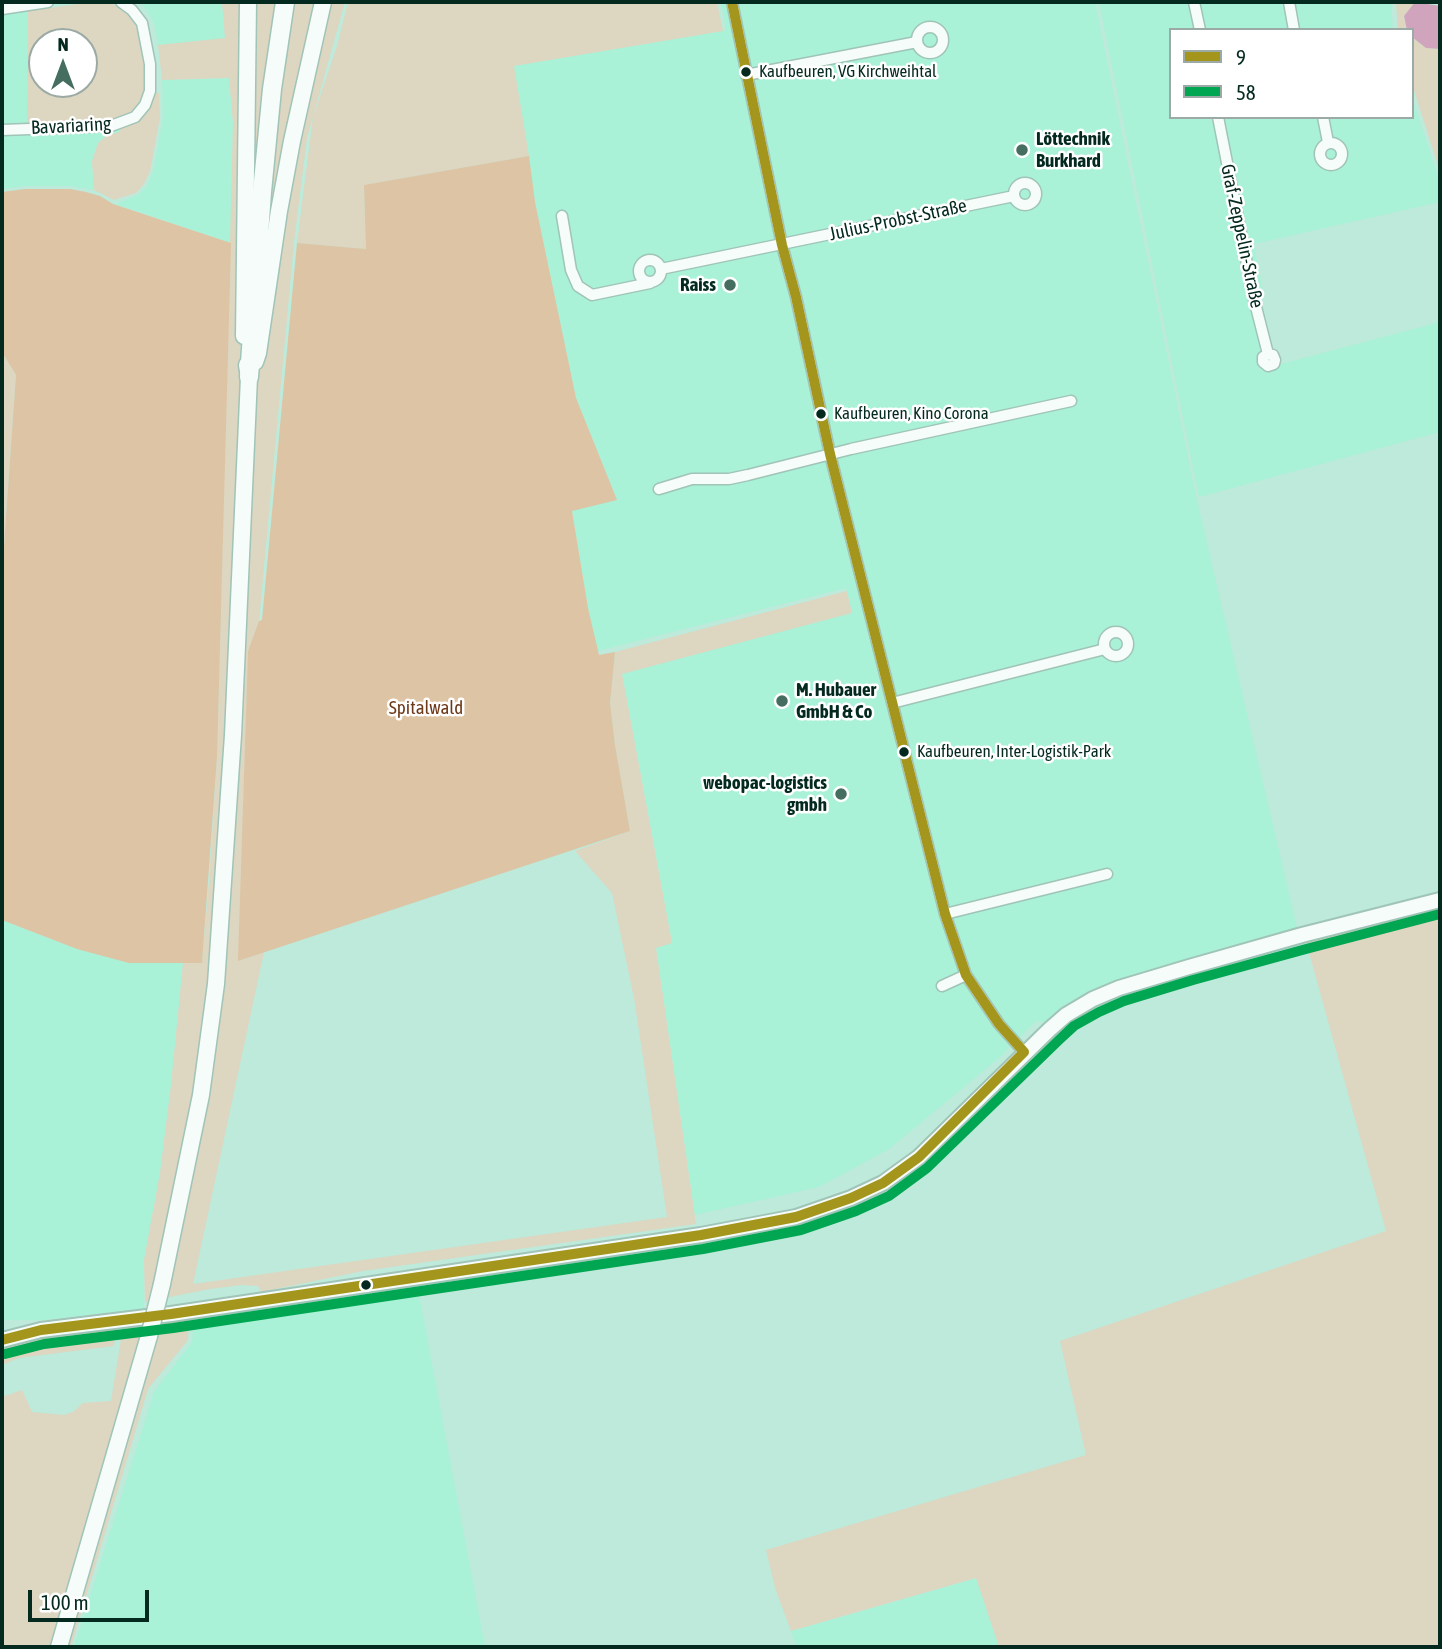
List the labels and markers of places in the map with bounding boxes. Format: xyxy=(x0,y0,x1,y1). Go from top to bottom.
place label: Kaufbeuren, VG Kirchweihtal xyxy=(759,62,937,82)
marker: Kaufbeuren, VG Kirchweihtal xyxy=(739,65,753,79)
place label: Löttechnik Burkhard xyxy=(1036,128,1110,172)
marker: Löttechnik Burkhard xyxy=(1014,142,1030,158)
place label: Raiss xyxy=(680,274,716,296)
marker: Raiss xyxy=(722,277,738,293)
place label: Kaufbeuren, Kino Corona xyxy=(834,404,989,424)
marker: Kaufbeuren, Kino Corona xyxy=(814,407,828,421)
place label: M. Hubauer GmbH & Co xyxy=(796,679,876,723)
marker: M. Hubauer GmbH & Co xyxy=(774,693,790,709)
place label: Kaufbeuren, Inter-Logistik-Park xyxy=(917,742,1111,762)
marker: Kaufbeuren, Inter-Logistik-Park xyxy=(897,745,911,759)
place label: webopac-logistics gmbh xyxy=(703,772,827,816)
marker: webopac-logistics gmbh xyxy=(833,786,849,802)
unlabelled marker xyxy=(359,1278,373,1292)

